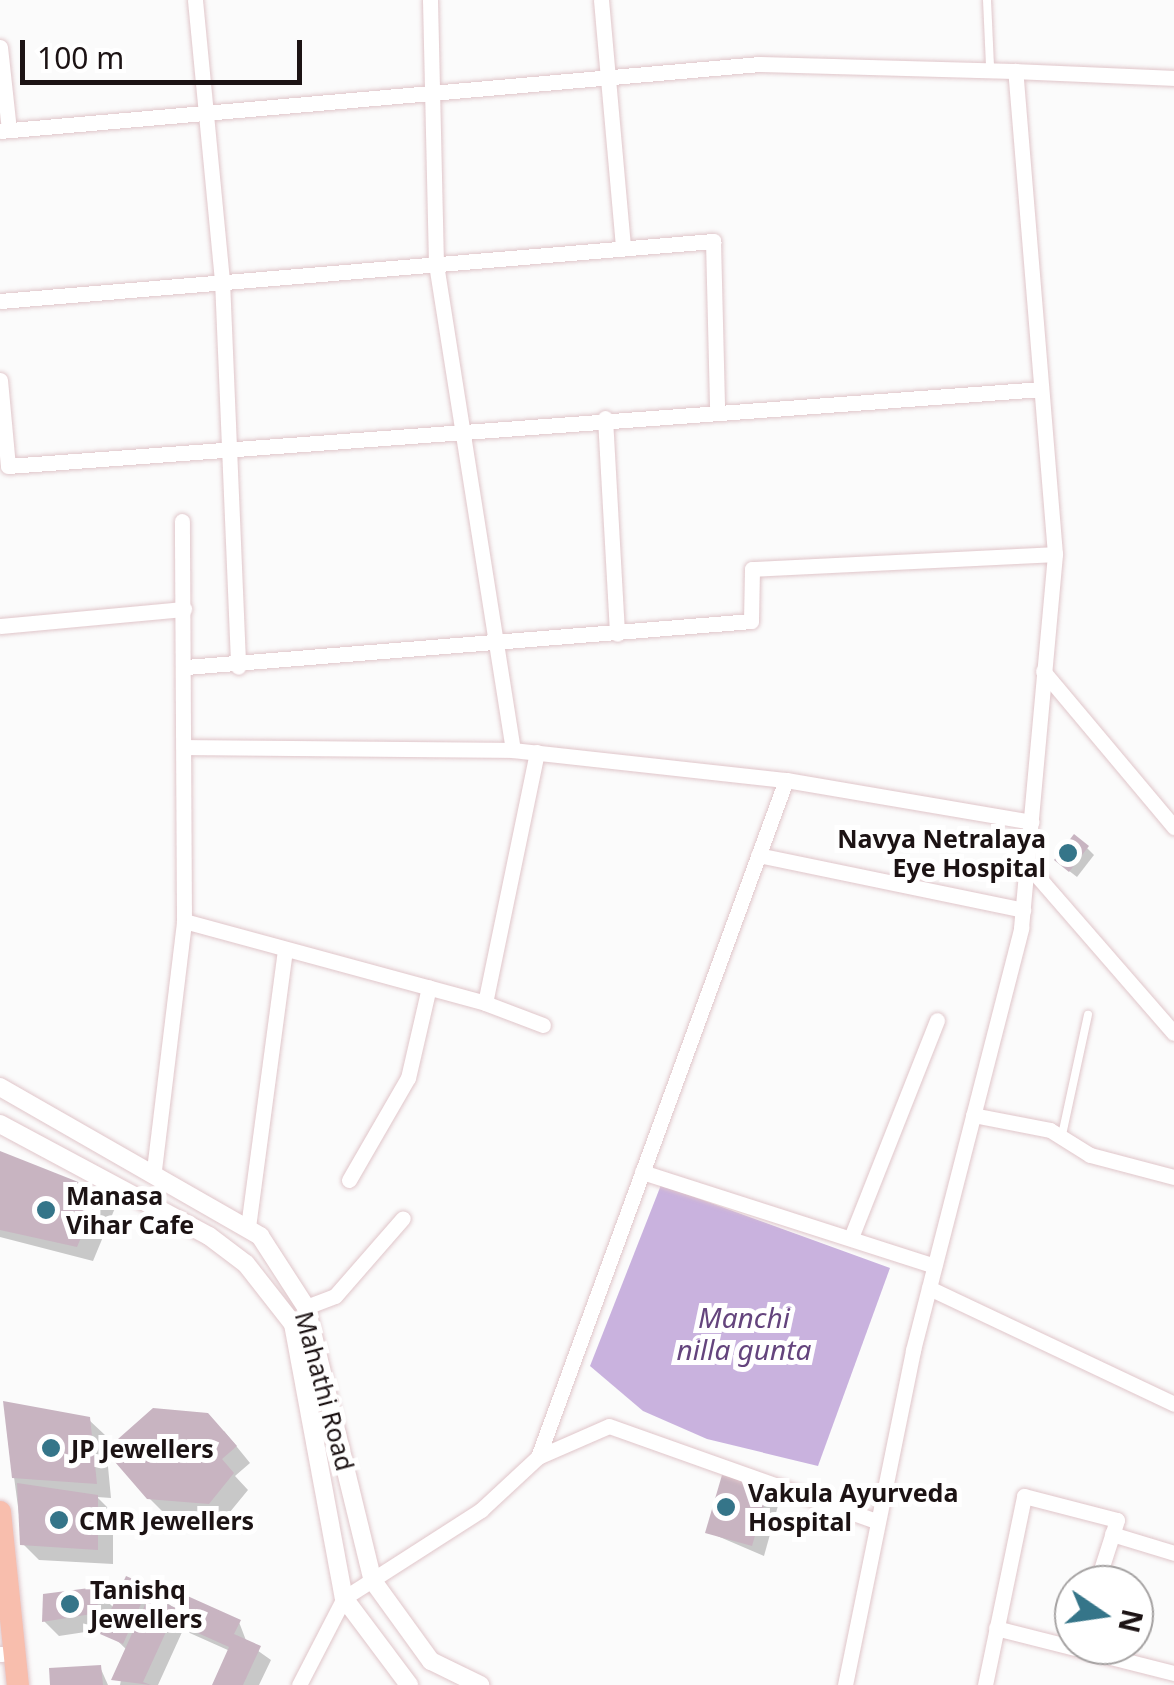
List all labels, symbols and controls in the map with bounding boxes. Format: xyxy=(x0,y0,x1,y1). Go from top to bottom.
scale bar xyxy=(25,20,308,82)
text: 100 m xyxy=(37,37,124,78)
place label: Navya Netralaya Eye Hospital xyxy=(837,824,1046,883)
marker: Navya Netralaya Eye Hospital xyxy=(1055,840,1081,866)
place label: Manasa Vihar Cafe xyxy=(66,1181,194,1240)
marker: Manasa Vihar Cafe xyxy=(35,1199,57,1221)
water label: Manchi nilla gunta xyxy=(677,1300,811,1366)
street label: Mahathi Road xyxy=(289,1308,361,1474)
place label: JP Jewellers xyxy=(71,1433,214,1463)
marker: JP Jewellers xyxy=(40,1437,62,1459)
place label: Vakula Ayurveda Hospital xyxy=(748,1478,958,1537)
marker: Vakula Ayurveda Hospital xyxy=(713,1494,739,1520)
place label: CMR Jewellers xyxy=(79,1505,254,1535)
marker: CMR Jewellers xyxy=(48,1509,70,1531)
north arrow xyxy=(1054,1565,1154,1665)
place label: Tanishq Jewellers xyxy=(90,1575,203,1634)
marker: Tanishq Jewellers xyxy=(59,1593,81,1615)
text: N xyxy=(1110,1606,1152,1637)

